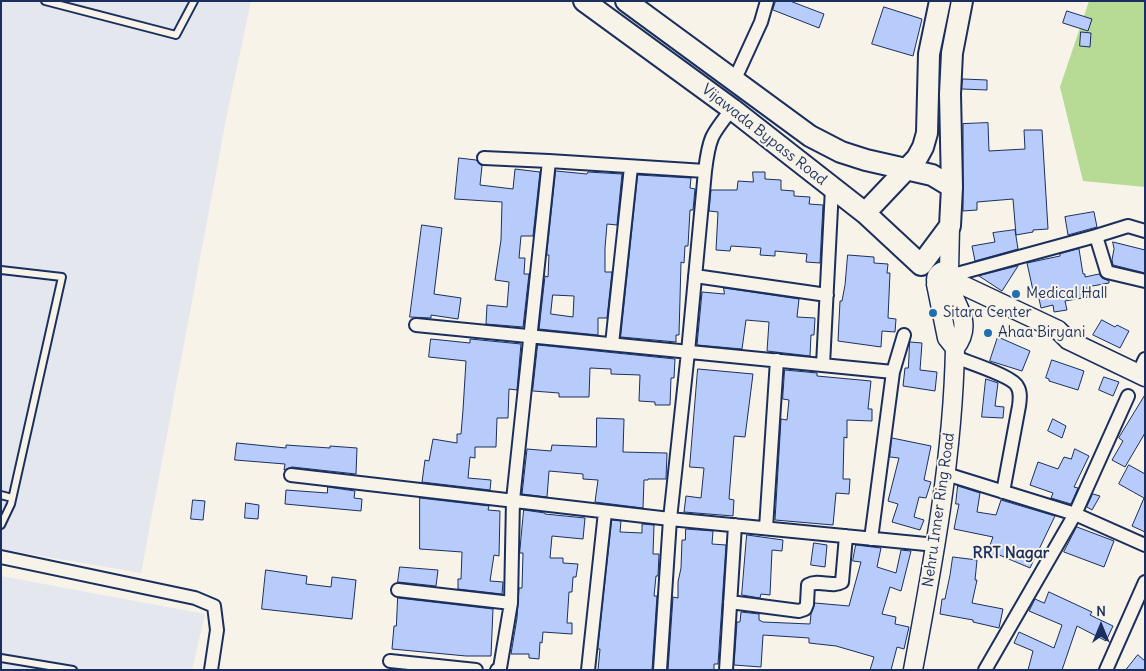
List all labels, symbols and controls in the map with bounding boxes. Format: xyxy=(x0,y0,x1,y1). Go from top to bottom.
street label: Vijawada Bypass Road xyxy=(698,81,830,189)
place label: Medical Hall xyxy=(1026,285,1107,303)
marker: Medical Hall xyxy=(1010,288,1022,300)
place label: Sitara Center xyxy=(943,304,1032,322)
marker: Sitara Center xyxy=(927,307,939,319)
place label: Ahaa Biryani xyxy=(998,324,1085,342)
marker: Ahaa Biryani xyxy=(982,327,994,339)
street label: Nehru Inner Ring Road xyxy=(919,432,959,588)
district label: RRT Nagar xyxy=(973,543,1049,563)
north arrow xyxy=(1076,601,1126,651)
text: N xyxy=(1096,602,1106,620)

